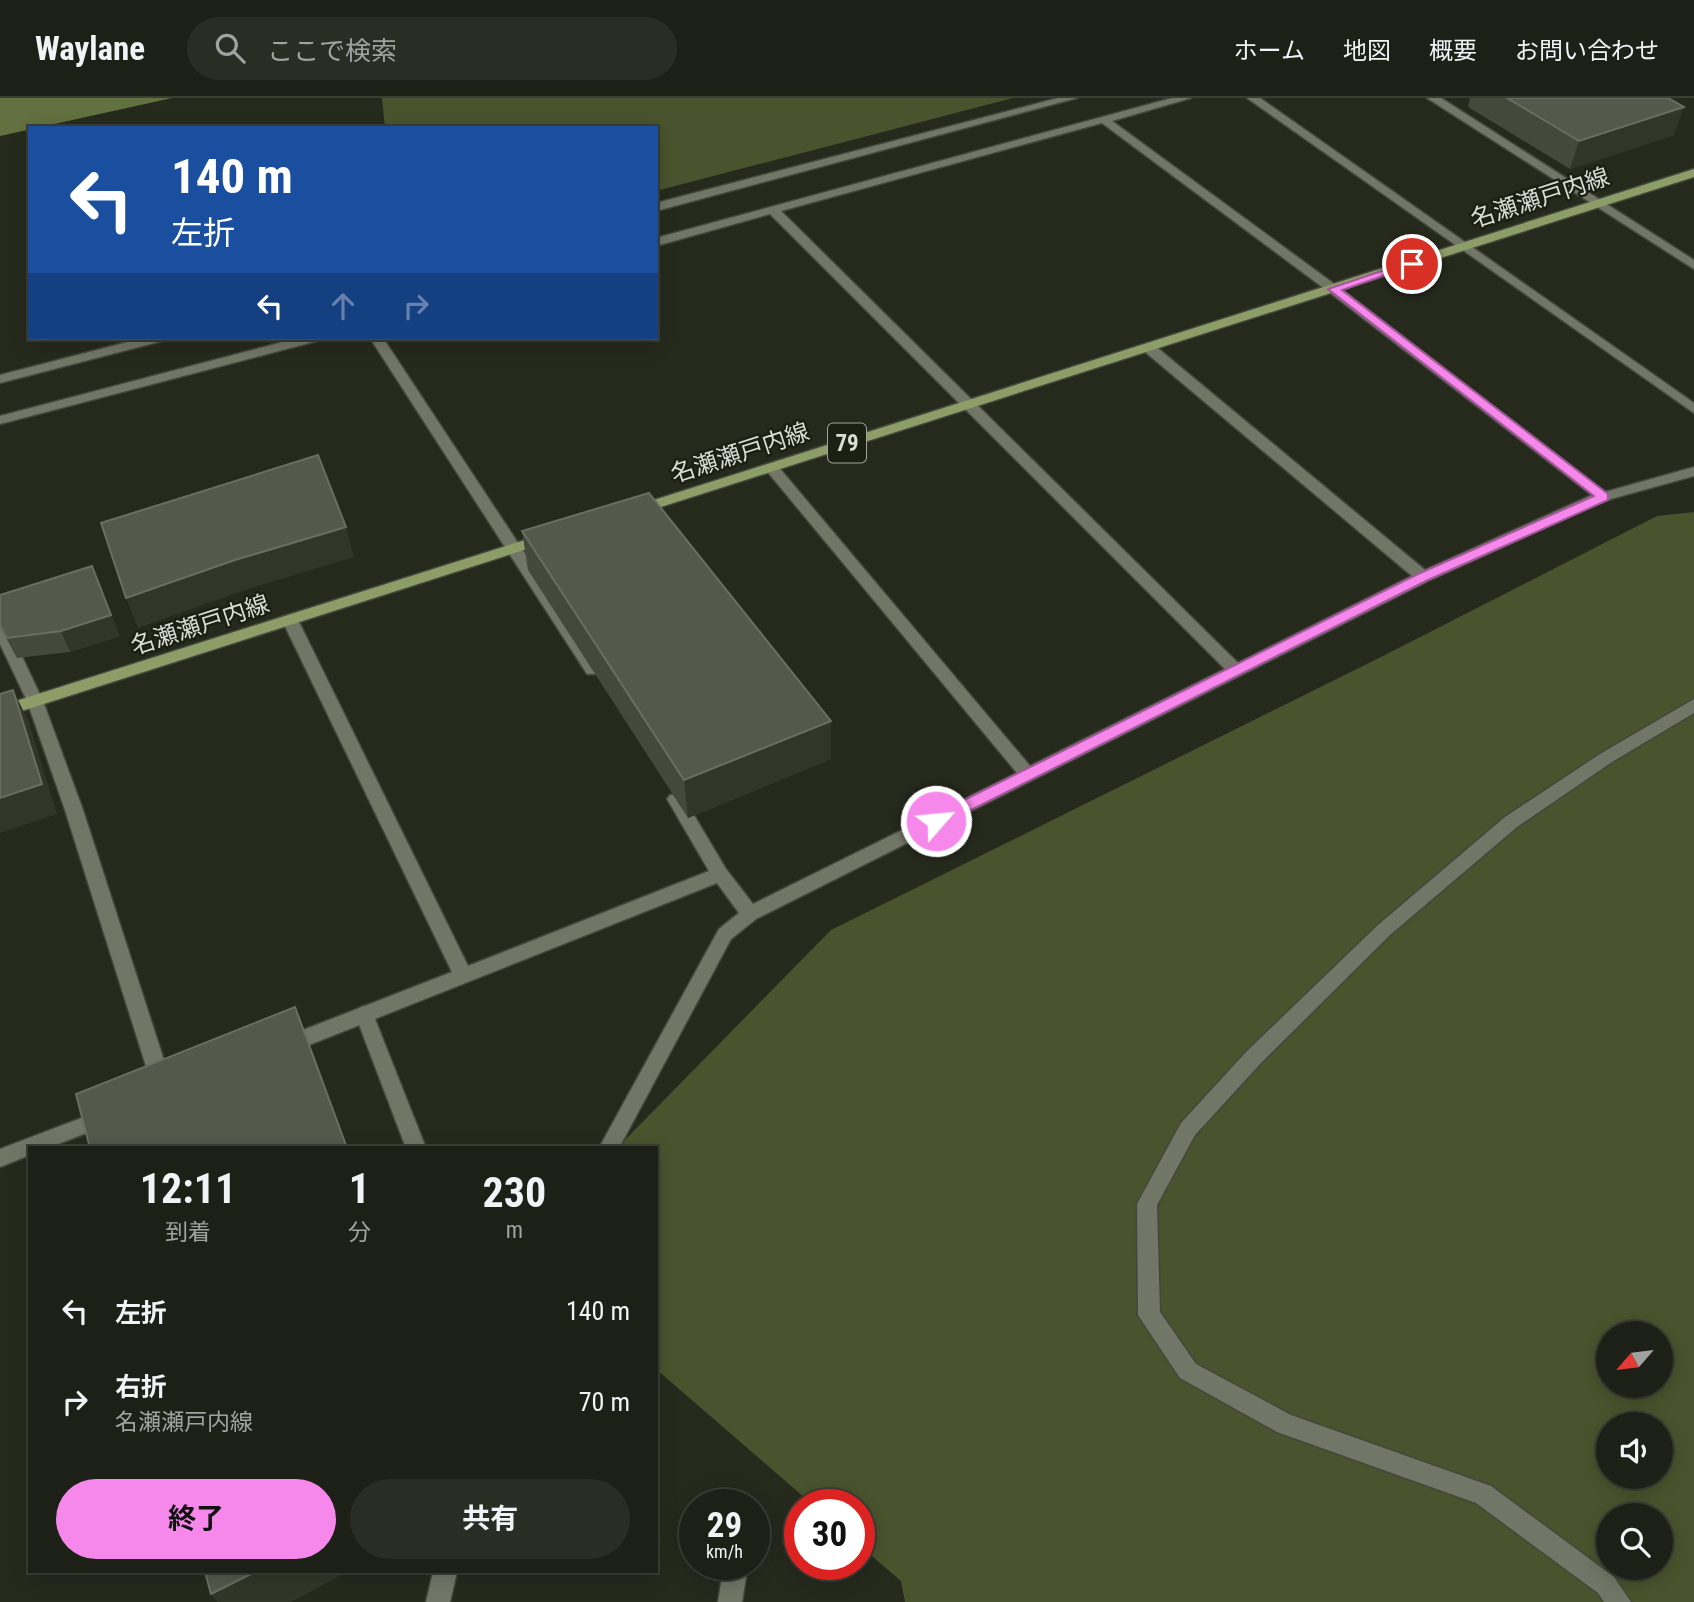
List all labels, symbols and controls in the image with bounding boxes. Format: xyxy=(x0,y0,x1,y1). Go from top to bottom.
search box xyxy=(187,17,677,80)
text: Waylane xyxy=(35,29,145,68)
icon: search xyxy=(211,29,249,67)
text: ここで検索 xyxy=(267,36,397,66)
text: ホーム xyxy=(1234,37,1305,65)
text: 地図 xyxy=(1343,37,1391,65)
text: 概要 xyxy=(1429,37,1477,65)
text: お問い合わせ xyxy=(1515,37,1659,65)
text: 140 m xyxy=(171,148,293,205)
icon: left xyxy=(56,154,147,245)
street label: 名瀬瀬戸内線 xyxy=(1467,162,1613,234)
text: 左折 xyxy=(171,214,235,252)
pin xyxy=(1382,234,1442,294)
icon: arrive xyxy=(1393,245,1431,283)
icon: left xyxy=(251,287,289,325)
icon: ahead xyxy=(324,287,362,325)
icon: right xyxy=(397,287,435,325)
street label: 名瀬瀬戸内線 xyxy=(667,417,813,489)
road number: 79 xyxy=(828,424,866,462)
street label: 名瀬瀬戸内線 xyxy=(127,589,273,661)
position arrow xyxy=(899,784,973,858)
text: 12:11 xyxy=(140,1164,236,1213)
text: 1 xyxy=(349,1164,370,1213)
text: 230 xyxy=(483,1168,546,1217)
text: m xyxy=(506,1217,523,1244)
text: 到着 xyxy=(165,1219,211,1246)
text: 分 xyxy=(348,1219,371,1246)
icon: left xyxy=(56,1292,94,1330)
text: 140 m xyxy=(566,1296,630,1326)
text: 左折 xyxy=(115,1298,167,1328)
north arrow xyxy=(1596,1321,1673,1398)
map controls xyxy=(1596,1321,1673,1580)
text: 右折 xyxy=(115,1372,167,1402)
icon: right xyxy=(56,1383,94,1421)
text: 70 m xyxy=(579,1387,630,1417)
text: 名瀬瀬戸内線 xyxy=(115,1409,253,1436)
button: sound xyxy=(1596,1412,1673,1489)
button: 終了 xyxy=(56,1479,336,1559)
button: 共有 xyxy=(350,1479,630,1559)
speed limit sign: 30 xyxy=(784,1489,875,1580)
button: search xyxy=(1596,1503,1673,1580)
text: 29 xyxy=(707,1505,742,1546)
text: km/h xyxy=(706,1541,743,1562)

